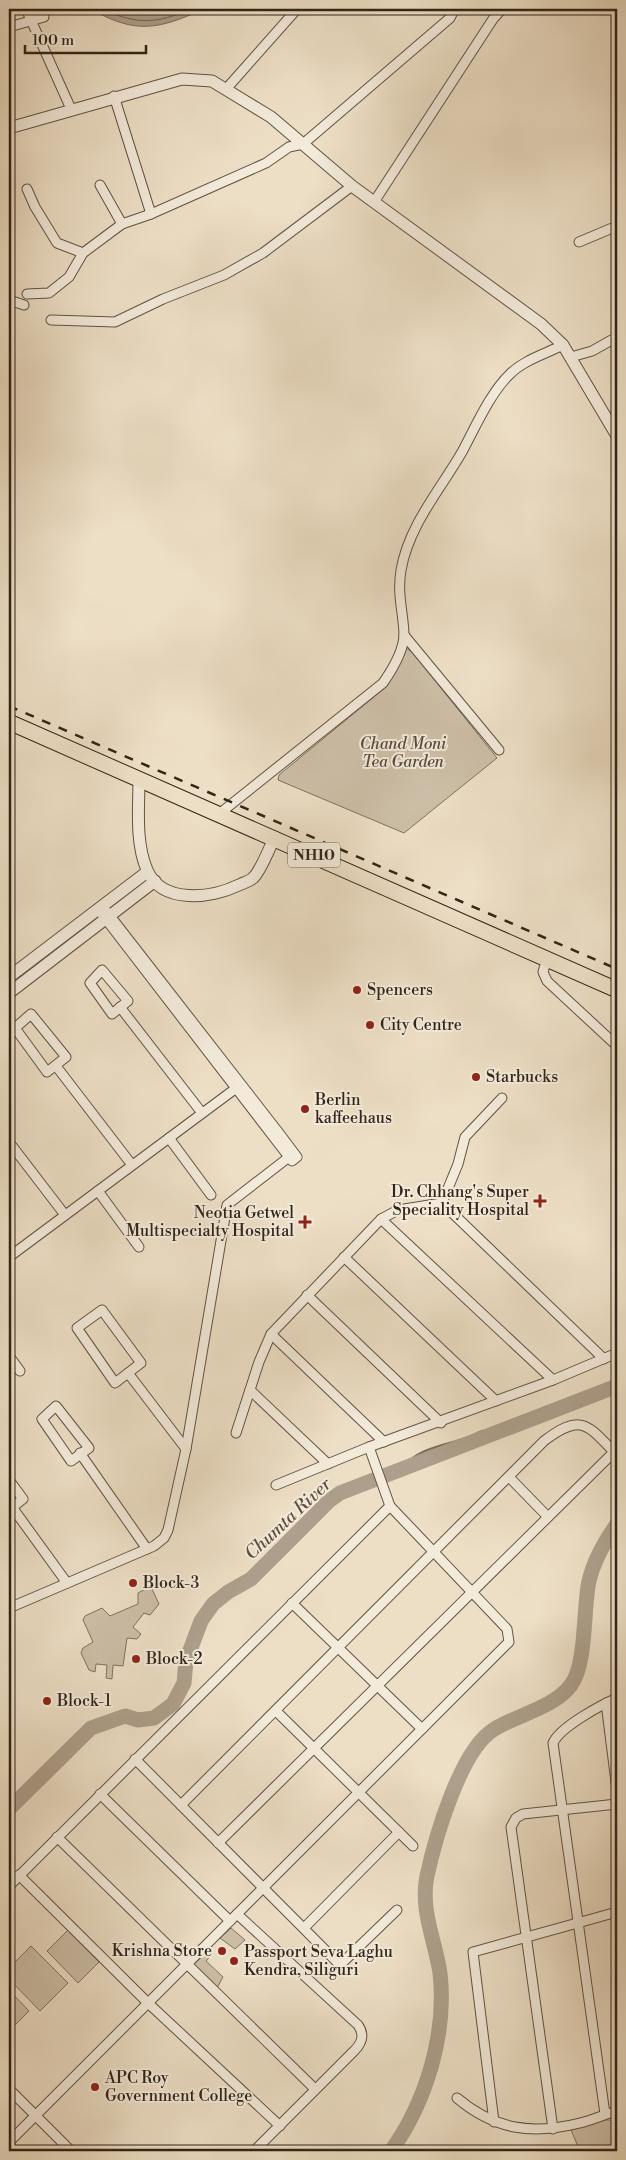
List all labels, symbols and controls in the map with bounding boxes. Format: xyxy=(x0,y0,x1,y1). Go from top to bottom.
scale bar xyxy=(25,22,146,54)
text: 100 m xyxy=(32,31,74,50)
park label: Chand Moni Tea Garden xyxy=(360,734,446,772)
road number: NH10 xyxy=(288,842,340,868)
place label: Spencers xyxy=(367,980,433,1000)
marker: Spencers xyxy=(351,984,363,996)
place label: City Centre xyxy=(380,1015,462,1035)
marker: City Centre xyxy=(364,1019,376,1031)
place label: Starbucks xyxy=(486,1067,558,1087)
marker: Starbucks xyxy=(470,1071,482,1083)
place label: Berlin kaffeehaus xyxy=(314,1090,392,1128)
marker: Berlin kaffeehaus xyxy=(299,1103,311,1115)
place label: Dr. Chhang's Super Speciality Hospital xyxy=(391,1182,529,1220)
marker: Dr. Chhang's Super Speciality Hospital xyxy=(533,1194,547,1208)
place label: Neotia Getwel Multispecialty Hospital xyxy=(126,1203,294,1241)
marker: Neotia Getwel Multispecialty Hospital xyxy=(298,1215,312,1229)
water label: Chumta River xyxy=(240,1473,336,1565)
place label: Block-3 xyxy=(142,1573,199,1593)
marker: Block-3 xyxy=(127,1577,139,1589)
place label: Block-2 xyxy=(145,1649,203,1669)
marker: Block-2 xyxy=(130,1653,142,1665)
place label: Block-1 xyxy=(56,1691,111,1711)
marker: Block-1 xyxy=(41,1695,53,1707)
place label: Krishna Store xyxy=(112,1941,212,1961)
place label: Passport Seva Laghu Kendra, Siliguri xyxy=(244,1942,393,1980)
marker: Krishna Store xyxy=(216,1945,228,1957)
marker: Passport Seva Laghu Kendra, Siliguri xyxy=(228,1955,240,1967)
place label: APC Roy Government College xyxy=(104,2068,252,2106)
marker: APC Roy Government College xyxy=(89,2081,101,2093)

